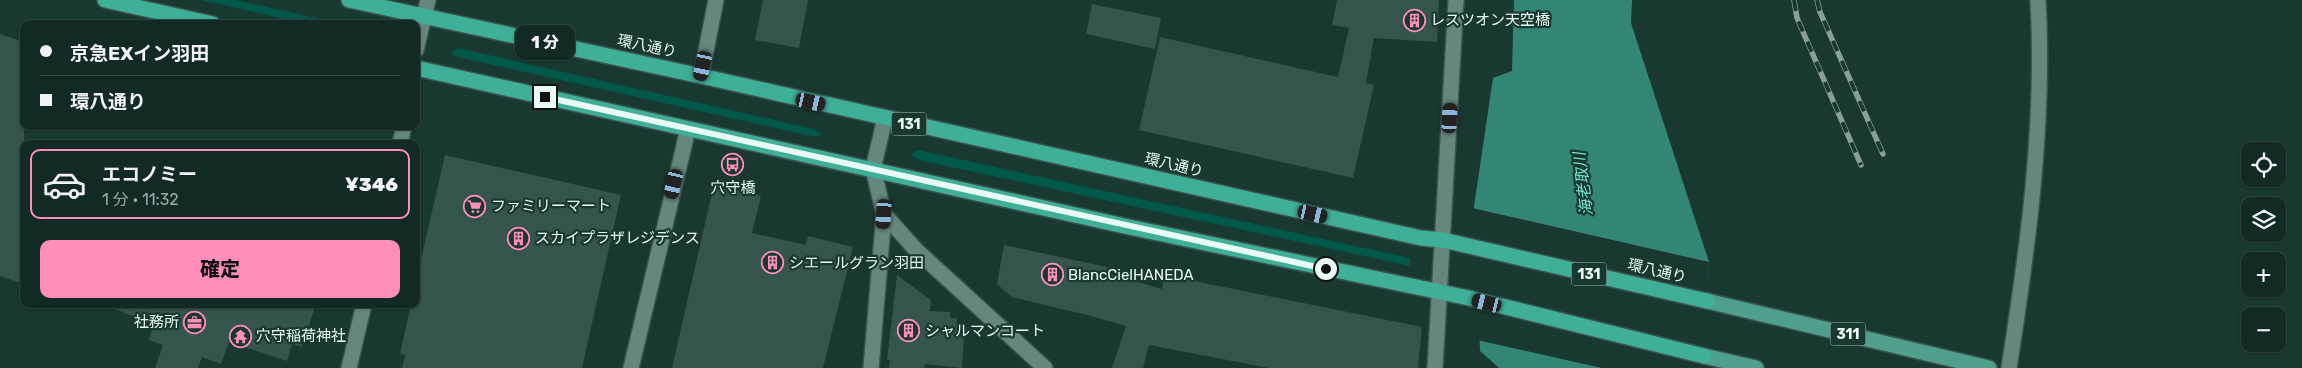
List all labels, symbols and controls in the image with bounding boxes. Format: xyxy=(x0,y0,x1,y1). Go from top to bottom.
building icon: レスツオン天空橋 xyxy=(1402,8,1426,32)
place label: レスツオン天空橋 xyxy=(1430,11,1550,29)
callout: 1 分 xyxy=(515,24,575,59)
street label: 環八通り xyxy=(616,31,678,61)
text: 1 分 xyxy=(531,33,559,52)
text: 京急EXイン羽田 xyxy=(70,42,209,65)
car xyxy=(692,50,713,82)
route end xyxy=(534,86,556,108)
text: 環八通り xyxy=(70,90,146,113)
car xyxy=(794,91,827,113)
car xyxy=(1441,103,1458,133)
road number: 131 xyxy=(892,112,926,136)
map controls xyxy=(2241,142,2286,352)
button: locate xyxy=(2241,142,2286,187)
street label: 環八通り xyxy=(1143,149,1205,181)
water label: 海老取川 xyxy=(1569,149,1596,217)
bus stop icon: 穴守橋 xyxy=(721,153,745,177)
icon: car xyxy=(42,162,87,207)
text: エコノミー xyxy=(102,163,197,186)
car xyxy=(663,168,684,200)
text: ¥346 xyxy=(345,173,398,196)
place label: 穴守橋 xyxy=(710,179,756,197)
text: 1 分 · 11:32 xyxy=(102,190,179,209)
supermarket icon: ファミリーマート xyxy=(463,194,487,218)
place label: ファミリーマート xyxy=(491,197,611,215)
button: layers xyxy=(2241,197,2286,242)
car xyxy=(875,199,892,229)
car xyxy=(1296,203,1329,225)
building icon: スカイプラザレジデンス xyxy=(507,226,531,250)
place label: スカイプラザレジデンス xyxy=(535,229,700,247)
button: 確定 xyxy=(40,240,400,298)
building icon: シエールグラン羽田 xyxy=(761,251,785,275)
button: + xyxy=(2241,252,2286,297)
place label: シエールグラン羽田 xyxy=(789,254,924,272)
street label: 環八通り xyxy=(1626,255,1688,287)
route start xyxy=(1315,258,1337,280)
road number: 131 xyxy=(1572,262,1606,286)
building icon: BlancCielHANEDA xyxy=(1040,263,1064,287)
place label: BlancCielHANEDA xyxy=(1068,266,1193,284)
car xyxy=(1470,292,1503,314)
button: − xyxy=(2241,307,2286,352)
office icon: 社務所 xyxy=(183,310,207,334)
place label: 社務所 xyxy=(134,313,179,331)
building icon: シャルマンコート xyxy=(897,319,921,343)
place label: シャルマンコート xyxy=(925,322,1045,340)
road number: 311 xyxy=(1830,322,1866,346)
temple icon: 穴守稲荷神社 xyxy=(228,324,252,348)
place label: 穴守稲荷神社 xyxy=(256,327,346,345)

